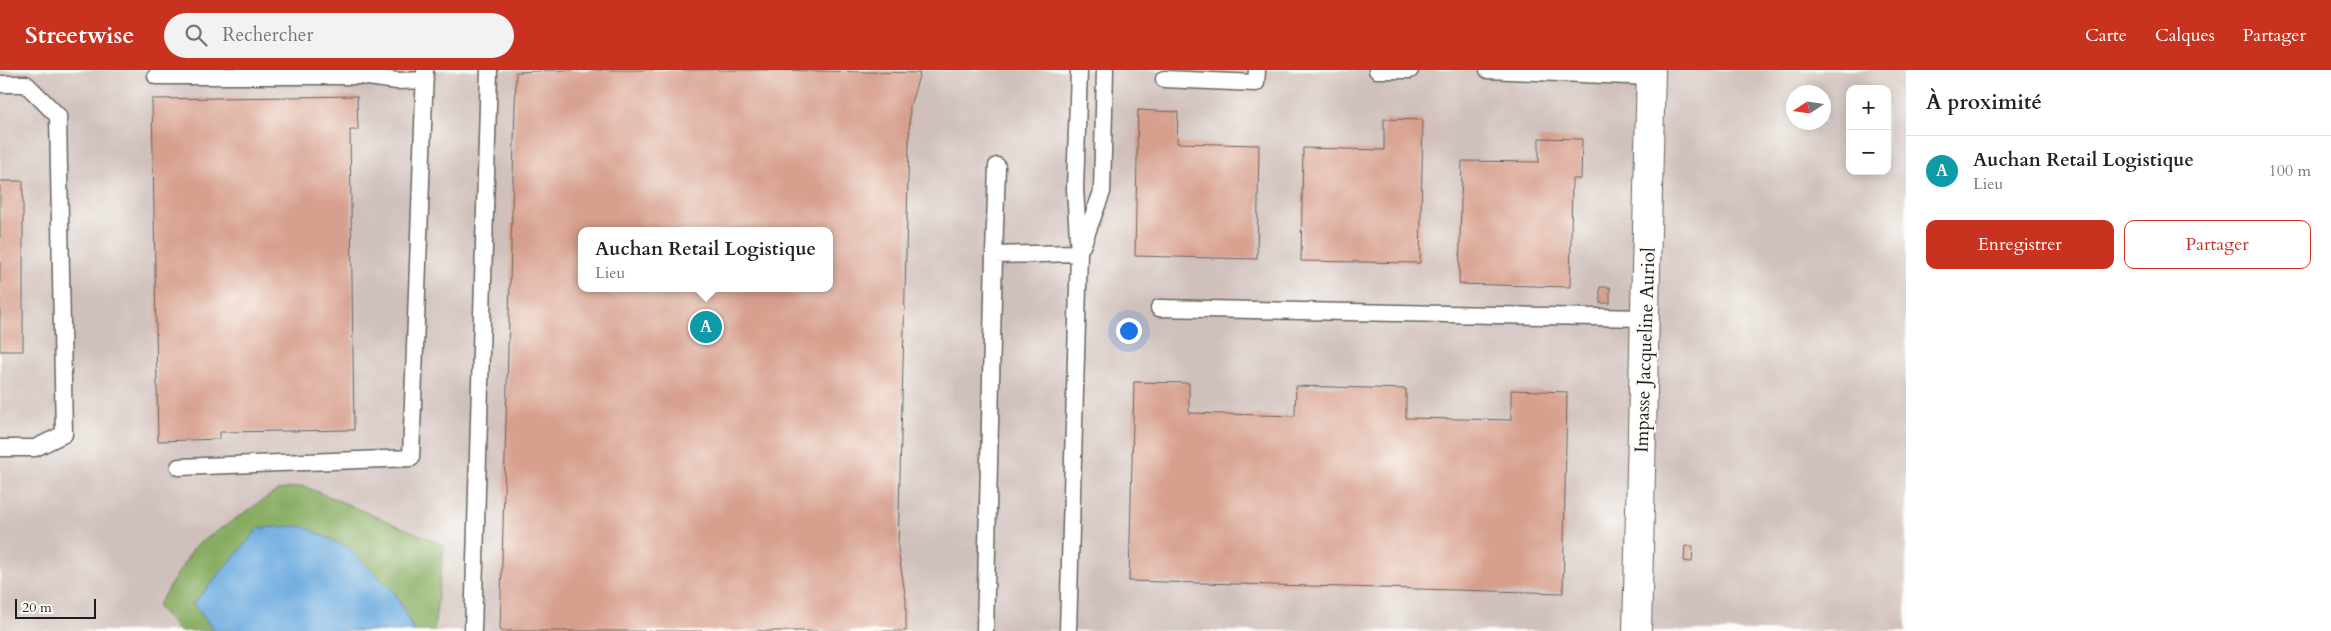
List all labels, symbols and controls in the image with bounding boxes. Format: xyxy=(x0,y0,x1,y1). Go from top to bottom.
search box xyxy=(164,13,514,58)
text: Streetwise xyxy=(25,19,134,52)
icon: search xyxy=(182,21,210,49)
text: Rechercher xyxy=(222,22,313,48)
text: Carte xyxy=(2085,23,2127,48)
text: Calques xyxy=(2155,23,2215,48)
text: Partager xyxy=(2243,23,2306,48)
north arrow xyxy=(1786,85,1831,130)
map controls xyxy=(1846,85,1891,175)
button: + xyxy=(1846,85,1891,130)
text: À proximité xyxy=(1926,88,2042,117)
button: − xyxy=(1846,130,1891,175)
text: Auchan Retail Logistique xyxy=(1973,147,2194,173)
text: A xyxy=(1936,160,1948,182)
text: 100 m xyxy=(2269,160,2311,182)
text: Lieu xyxy=(1973,173,2003,195)
button: Enregistrer xyxy=(1926,220,2114,269)
button: Partager xyxy=(2124,220,2311,269)
popup xyxy=(578,227,833,292)
text: Auchan Retail Logistique xyxy=(595,236,816,262)
street label: Impasse Jacqueline Auriol xyxy=(1628,247,1662,453)
text: Lieu xyxy=(595,262,625,284)
pin: A xyxy=(690,308,722,346)
your location xyxy=(1116,318,1142,344)
scale bar xyxy=(15,596,96,619)
text: 20 m xyxy=(22,598,52,617)

